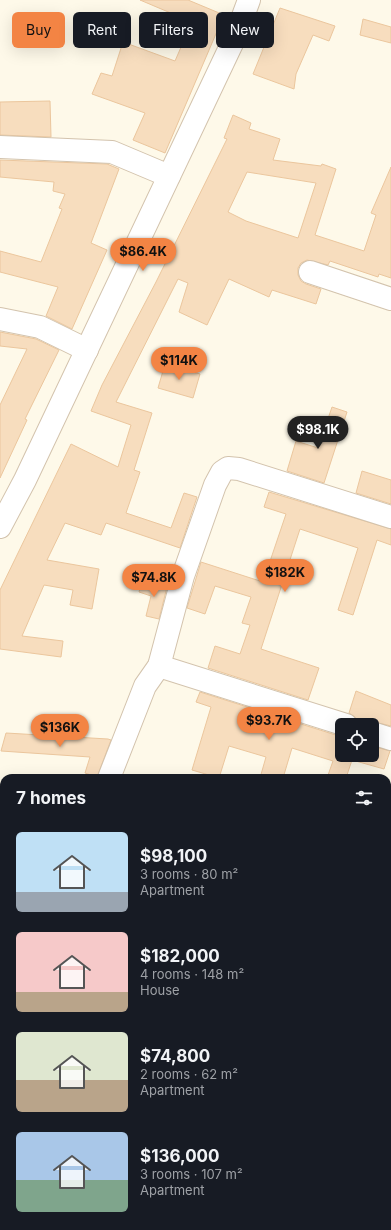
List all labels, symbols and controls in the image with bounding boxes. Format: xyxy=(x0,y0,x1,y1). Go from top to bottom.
chip: Buy xyxy=(12,12,65,48)
chip: Rent xyxy=(73,12,131,48)
chip: Filters xyxy=(139,12,208,48)
chip: New xyxy=(216,12,274,48)
pin: $86.4K xyxy=(110,238,176,272)
text: $86.4K xyxy=(119,243,167,259)
pin: $114K xyxy=(151,347,207,381)
text: $114K xyxy=(160,352,198,368)
pin: $98.1K xyxy=(285,416,351,450)
text: $98.1K xyxy=(296,421,340,437)
pin: $182K xyxy=(257,559,313,593)
pin: $74.8K xyxy=(121,564,187,598)
text: $182K xyxy=(265,564,305,580)
text: $74.8K xyxy=(131,569,177,585)
pin: $93.7K xyxy=(236,707,302,741)
text: $93.7K xyxy=(246,712,292,728)
pin: $136K xyxy=(32,714,88,748)
map controls xyxy=(335,718,379,762)
button: locate xyxy=(335,718,379,762)
text: $136K xyxy=(40,719,80,735)
icon: filters xyxy=(353,787,375,809)
text: 7 homes xyxy=(16,788,86,808)
text: $98,100 xyxy=(140,846,207,866)
icon: home xyxy=(48,848,96,896)
text: 3 rooms · 80 m² xyxy=(140,866,238,882)
text: Apartment xyxy=(140,882,205,898)
text: $182,000 xyxy=(140,946,220,966)
icon: home xyxy=(48,948,96,996)
text: 4 rooms · 148 m² xyxy=(140,966,244,982)
text: House xyxy=(140,982,180,998)
text: $74,800 xyxy=(140,1046,210,1066)
icon: home xyxy=(48,1048,96,1096)
text: 2 rooms · 62 m² xyxy=(140,1066,238,1082)
text: Apartment xyxy=(140,1082,205,1098)
text: $136,000 xyxy=(140,1146,220,1166)
icon: home xyxy=(48,1148,96,1196)
text: 3 rooms · 107 m² xyxy=(140,1166,243,1182)
text: Apartment xyxy=(140,1182,205,1198)

